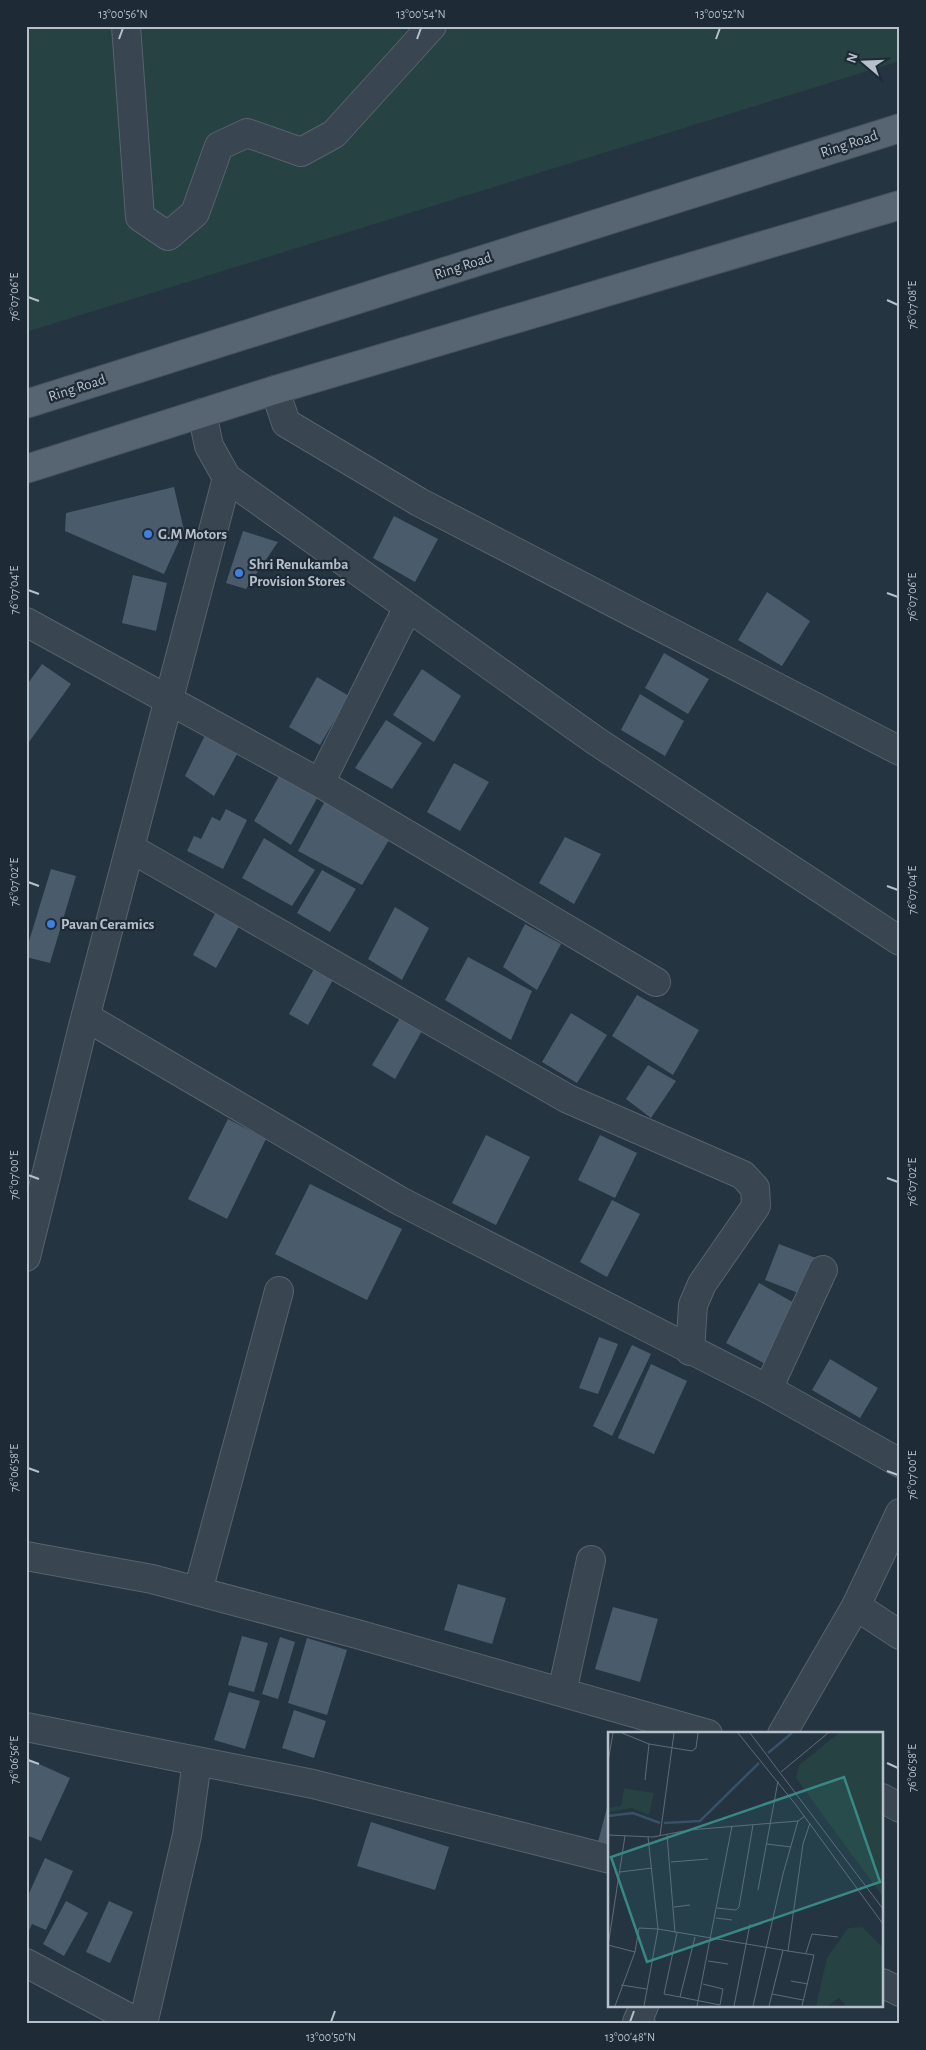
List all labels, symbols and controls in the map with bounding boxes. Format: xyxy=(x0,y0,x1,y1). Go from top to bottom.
text: 13°00'56"N xyxy=(98,8,148,20)
text: 13°00'54"N xyxy=(396,8,446,20)
text: 13°00'52"N xyxy=(695,8,745,20)
north arrow xyxy=(838,38,888,88)
text: N xyxy=(844,51,861,65)
street label: Ring Road xyxy=(818,128,880,160)
street label: Ring Road xyxy=(432,250,494,282)
text: 76°07'06"E xyxy=(8,272,20,321)
text: 76°07'08"E xyxy=(906,280,918,329)
street label: Ring Road xyxy=(46,372,108,404)
place label: G.M Motors xyxy=(158,527,227,542)
marker: G.M Motors xyxy=(142,528,154,540)
place label: Shri Renukamba Provision Stores xyxy=(249,557,348,589)
text: 76°07'04"E xyxy=(8,565,20,614)
marker: Shri Renukamba Provision Stores xyxy=(233,567,245,579)
text: 76°07'06"E xyxy=(906,572,918,621)
text: 76°07'02"E xyxy=(8,858,20,906)
text: 76°07'04"E xyxy=(906,865,918,914)
place label: Pavan Ceramics xyxy=(61,917,154,932)
marker: Pavan Ceramics xyxy=(45,918,57,930)
text: 76°07'00"E xyxy=(8,1150,20,1200)
text: 76°07'02"E xyxy=(906,1158,918,1206)
text: 76°06'58"E xyxy=(8,1444,20,1492)
text: 76°07'00"E xyxy=(906,1450,918,1500)
inset map xyxy=(608,1732,884,2008)
text: 76°06'56"E xyxy=(8,1736,20,1784)
text: 76°06'58"E xyxy=(906,1744,918,1792)
text: 13°00'50"N xyxy=(306,2031,356,2043)
text: 13°00'48"N xyxy=(605,2031,655,2043)

